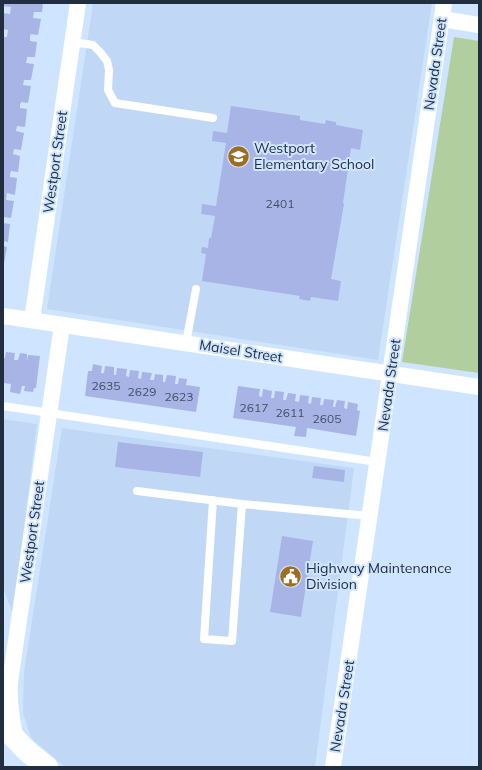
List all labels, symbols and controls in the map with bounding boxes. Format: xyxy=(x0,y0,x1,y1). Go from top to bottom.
street label: Nevada Street xyxy=(420,17,450,111)
street label: Westport Street xyxy=(39,110,71,214)
place label: Westport Elementary School xyxy=(254,139,374,173)
school or university icon: Westport Elementary School xyxy=(226,143,252,169)
house number: 2401 xyxy=(266,196,294,211)
street label: Maisel Street xyxy=(198,336,284,366)
street label: Nevada Street xyxy=(374,338,404,432)
house number: 2635 xyxy=(92,378,120,393)
house number: 2629 xyxy=(128,384,156,399)
house number: 2623 xyxy=(165,389,193,404)
house number: 2617 xyxy=(240,400,268,415)
house number: 2611 xyxy=(276,405,304,420)
house number: 2605 xyxy=(313,411,341,426)
street label: Westport Street xyxy=(16,480,48,584)
place label: Highway Maintenance Division xyxy=(306,559,452,593)
public building icon: Highway Maintenance Division xyxy=(278,563,304,589)
street label: Nevada Street xyxy=(326,659,358,753)

